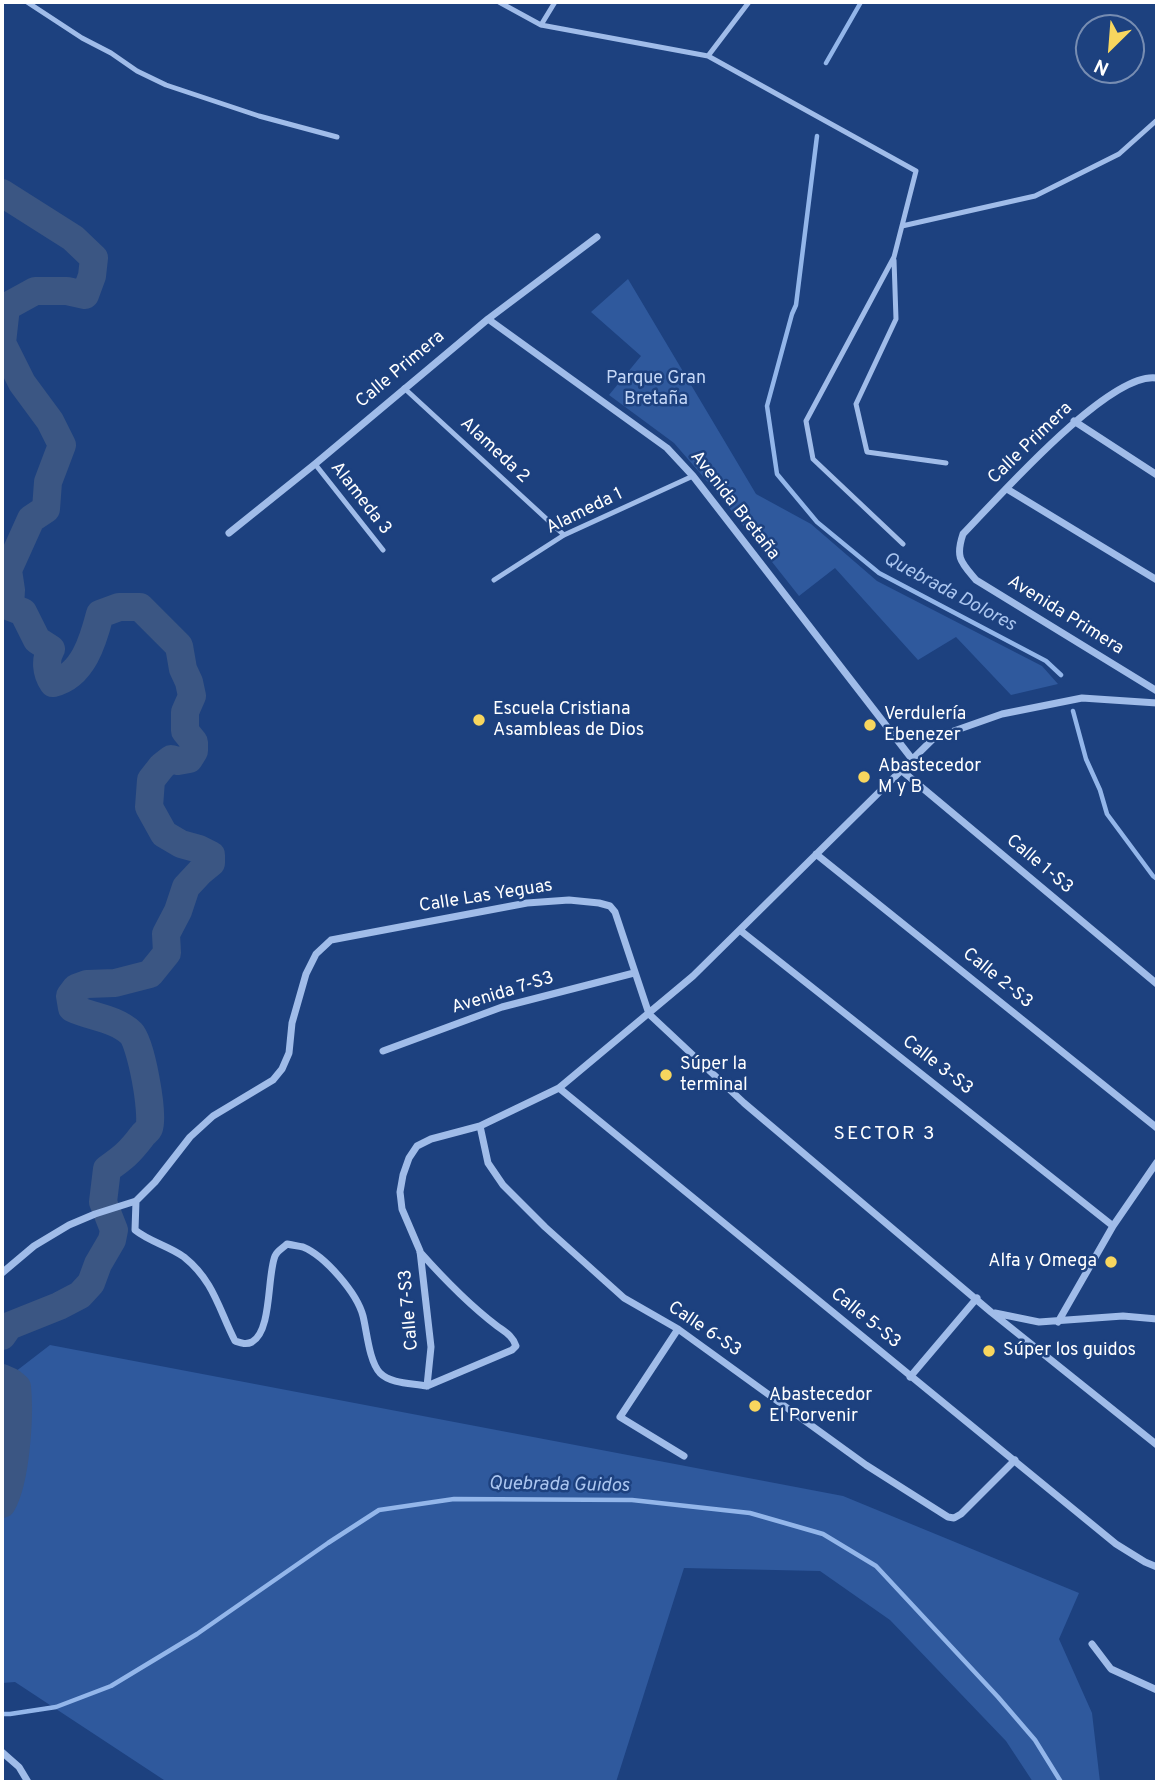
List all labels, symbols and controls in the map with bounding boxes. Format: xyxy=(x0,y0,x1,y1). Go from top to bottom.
north arrow xyxy=(1075,14,1145,84)
text: N xyxy=(1091,52,1113,80)
street label: Calle Primera xyxy=(352,327,450,413)
park label: Parque Gran Bretaña xyxy=(606,368,706,410)
street label: Calle Primera xyxy=(984,398,1078,490)
street label: Alameda 2 xyxy=(455,413,533,489)
street label: Avenida Bretaña xyxy=(685,447,783,565)
street label: Alameda 3 xyxy=(325,458,395,540)
street label: Alameda 1 xyxy=(543,484,627,540)
water label: Quebrada Dolores xyxy=(879,548,1019,638)
street label: Avenida Primera xyxy=(1003,572,1127,660)
place label: Escuela Cristiana Asambleas de Dios xyxy=(493,699,644,742)
place label: Verdulería Ebenezer xyxy=(884,704,966,746)
marker: Escuela Cristiana Asambleas de Dios xyxy=(471,712,487,728)
marker: Verdulería Ebenezer xyxy=(862,717,878,733)
place label: Abastecedor M y B xyxy=(878,756,981,798)
marker: Abastecedor M y B xyxy=(856,769,872,785)
street label: Calle 1-S3 xyxy=(1001,831,1077,899)
street label: Calle Las Yeguas xyxy=(418,876,554,918)
street label: Calle 2-S3 xyxy=(958,944,1036,1014)
street label: Avenida 7-S3 xyxy=(449,968,557,1020)
street label: Calle 3-S3 xyxy=(897,1032,977,1100)
place label: Súper la terminal xyxy=(680,1054,748,1096)
marker: Súper la terminal xyxy=(658,1067,674,1083)
district label: SECTOR 3 xyxy=(835,1124,935,1146)
place label: Alfa y Omega xyxy=(988,1251,1097,1273)
marker: Alfa y Omega xyxy=(1103,1254,1119,1270)
street label: Calle 7-S3 xyxy=(396,1268,424,1352)
street label: Calle 5-S3 xyxy=(825,1284,905,1354)
street label: Calle 6-S3 xyxy=(663,1298,745,1362)
place label: Súper los guidos xyxy=(1003,1340,1136,1362)
marker: Súper los guidos xyxy=(981,1343,997,1359)
place label: Abastecedor El Porvenir xyxy=(769,1385,872,1428)
marker: Abastecedor El Porvenir xyxy=(747,1398,763,1414)
water label: Quebrada Guidos xyxy=(488,1473,630,1499)

